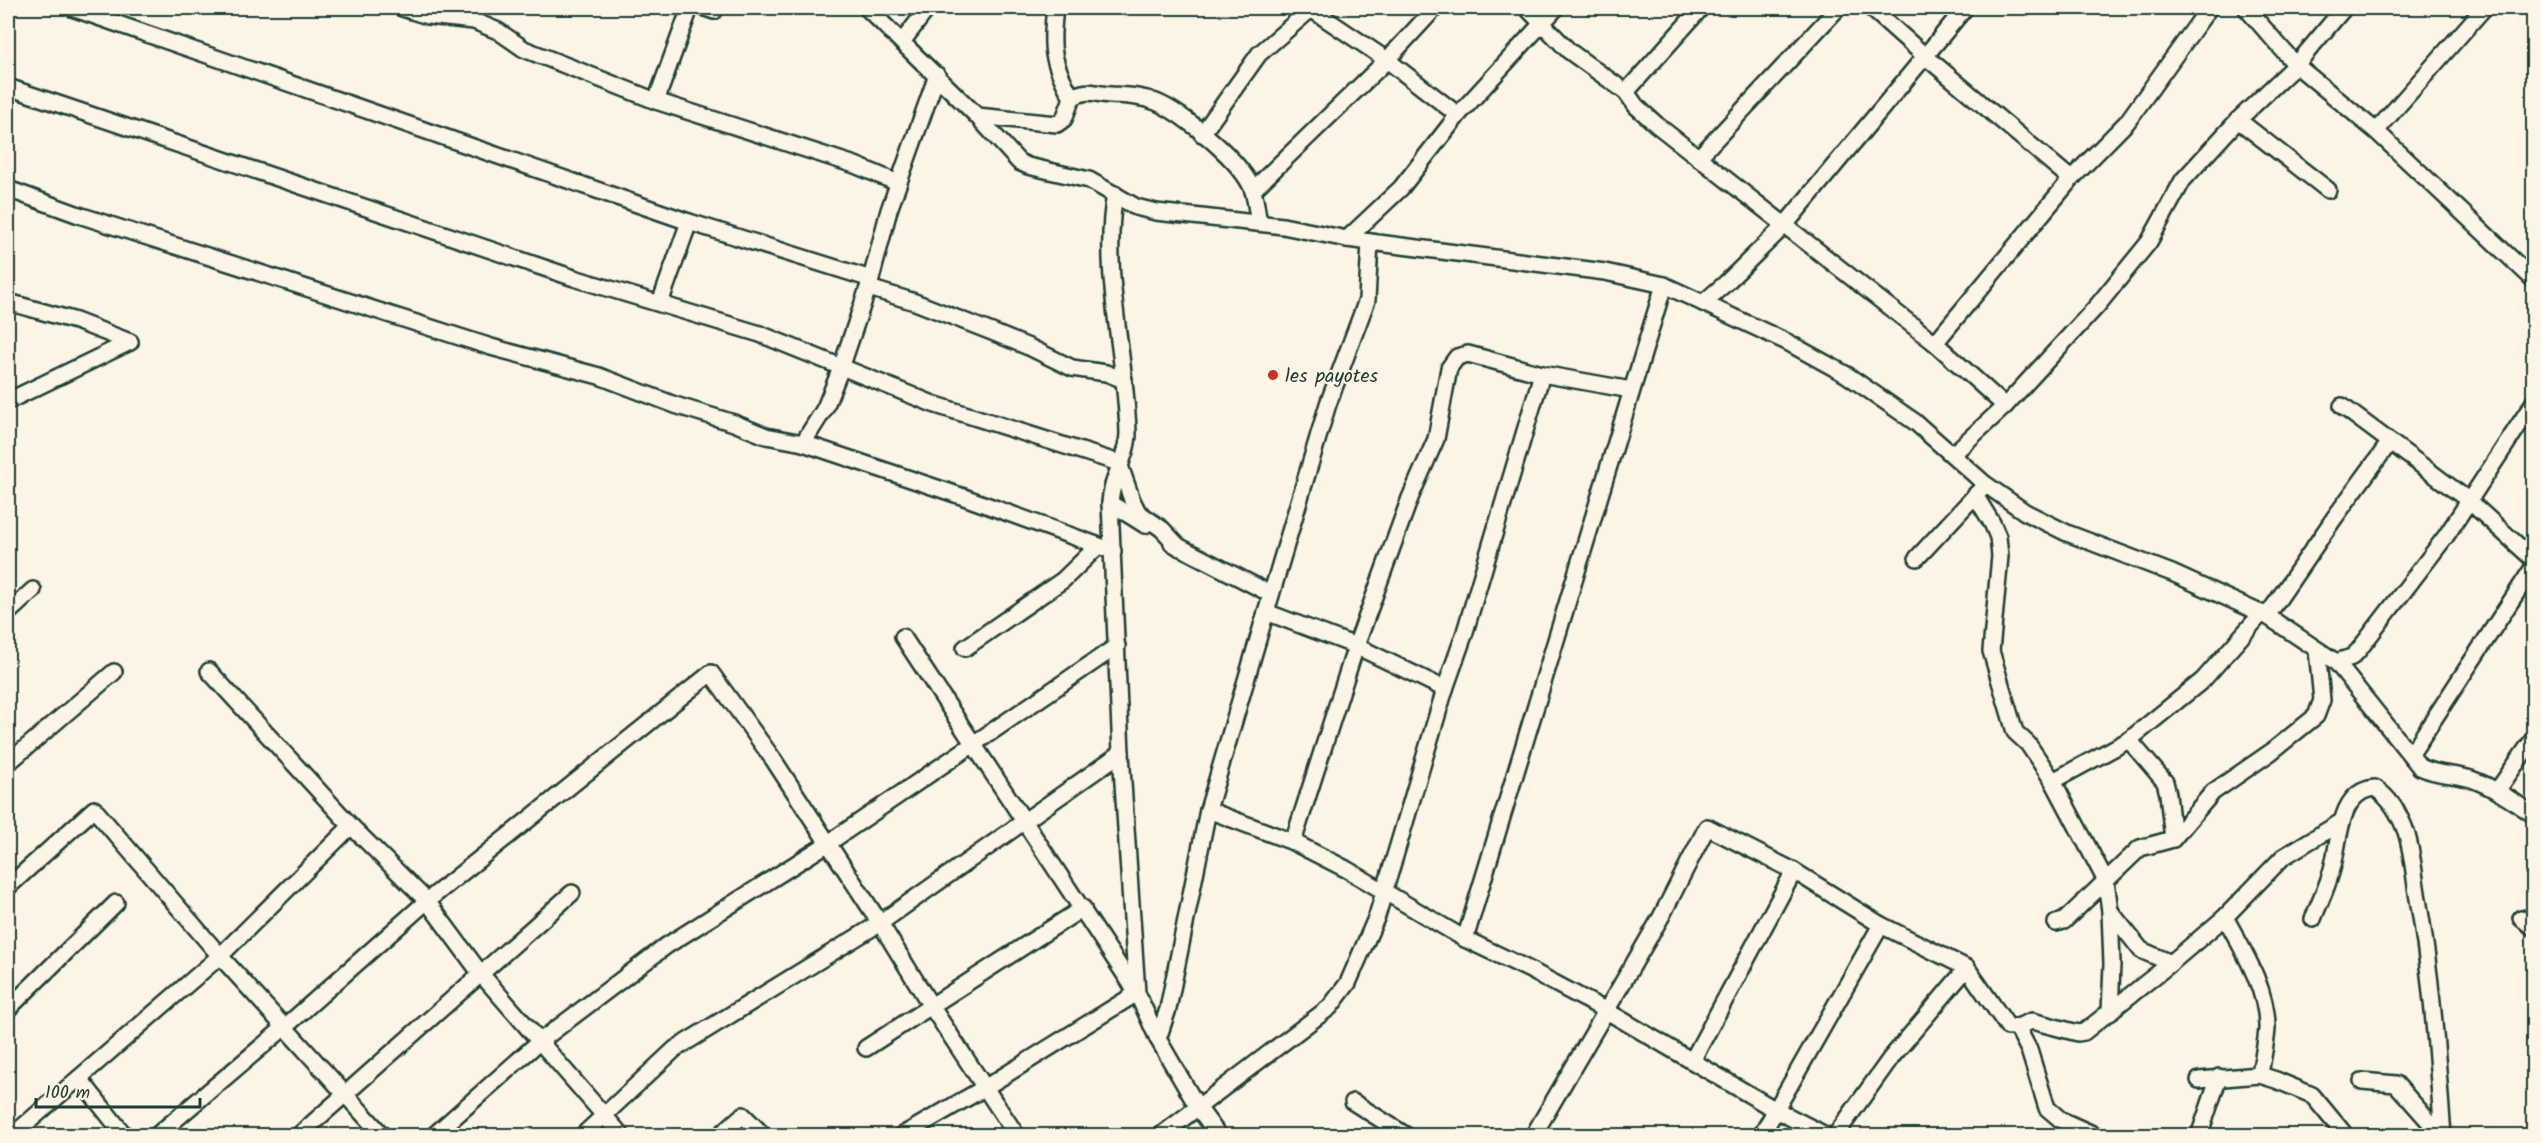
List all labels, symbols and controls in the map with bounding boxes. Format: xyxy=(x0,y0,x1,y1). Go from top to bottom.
place label: les payotes xyxy=(1285,361,1379,393)
marker: les payotes xyxy=(1266,368,1280,382)
scale bar xyxy=(36,1071,200,1109)
text: 100 m xyxy=(45,1079,90,1108)

